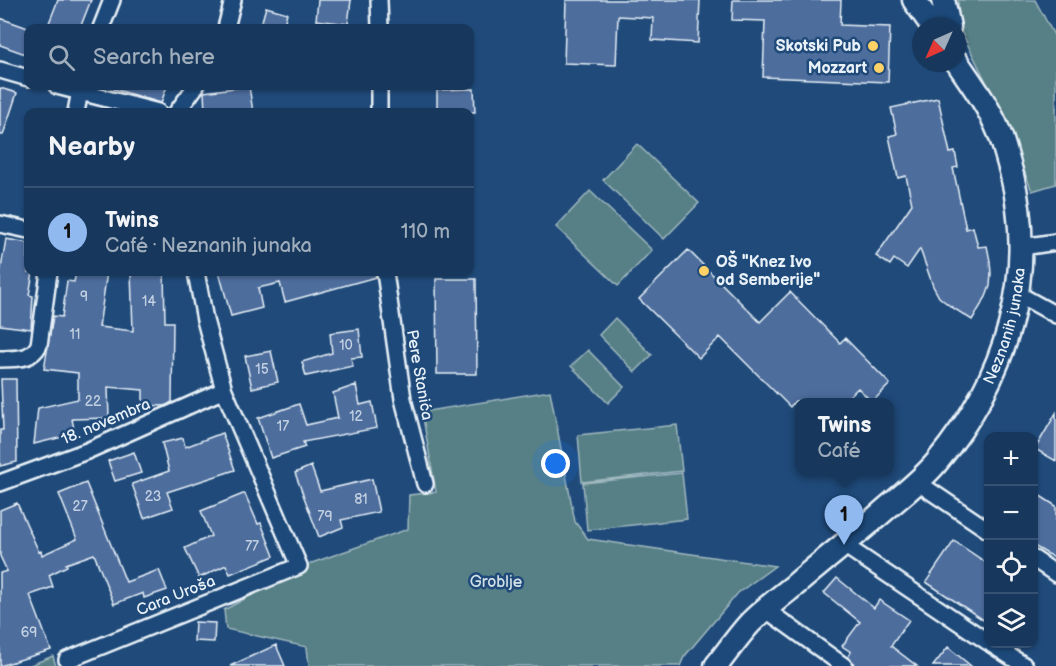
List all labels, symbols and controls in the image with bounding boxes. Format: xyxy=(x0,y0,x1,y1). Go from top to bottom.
north arrow xyxy=(912,18,966,72)
search box xyxy=(24,24,474,90)
place label: Skotski Pub xyxy=(776,37,862,56)
marker: Skotski Pub xyxy=(866,39,880,53)
icon: search xyxy=(45,41,78,74)
text: Search here xyxy=(93,44,215,71)
place label: Mozzart xyxy=(808,59,868,78)
marker: Mozzart xyxy=(872,61,886,75)
text: Nearby xyxy=(48,132,135,163)
text: Twins xyxy=(105,207,159,234)
text: 1 xyxy=(63,220,72,244)
text: 110 m xyxy=(401,220,450,244)
text: Café · Neznanih junaka xyxy=(105,234,312,258)
place label: OŠ "Knez Ivo od Semberije" xyxy=(716,250,820,290)
marker: OŠ "Knez Ivo od Semberije" xyxy=(697,264,711,278)
street label: Neznanih junaka xyxy=(979,267,1029,387)
house number: 9 xyxy=(80,288,88,305)
house number: 14 xyxy=(142,293,156,310)
house number: 11 xyxy=(70,326,80,343)
street label: Pere Stanića xyxy=(402,328,436,422)
house number: 10 xyxy=(339,337,353,354)
house number: 15 xyxy=(255,361,269,378)
house number: 22 xyxy=(85,393,102,410)
street label: 18. novembra xyxy=(59,395,153,449)
popup xyxy=(795,398,894,476)
house number: 12 xyxy=(349,408,364,425)
text: Twins xyxy=(818,412,871,439)
house number: 17 xyxy=(277,418,289,435)
map controls xyxy=(984,432,1038,648)
button: + xyxy=(984,432,1038,486)
text: Café xyxy=(818,439,861,463)
your location xyxy=(541,449,570,478)
button: − xyxy=(984,486,1038,540)
house number: 23 xyxy=(145,488,161,505)
house number: 81 xyxy=(354,491,368,508)
pin: 1 xyxy=(824,496,864,545)
house number: 27 xyxy=(72,498,88,515)
house number: 79 xyxy=(318,508,332,525)
house number: 77 xyxy=(245,538,259,555)
button: locate xyxy=(984,540,1038,594)
street label: Cara Uroša xyxy=(134,572,218,620)
park label: Groblje xyxy=(470,573,523,592)
button: layers xyxy=(984,594,1038,648)
house number: 69 xyxy=(21,624,37,641)

